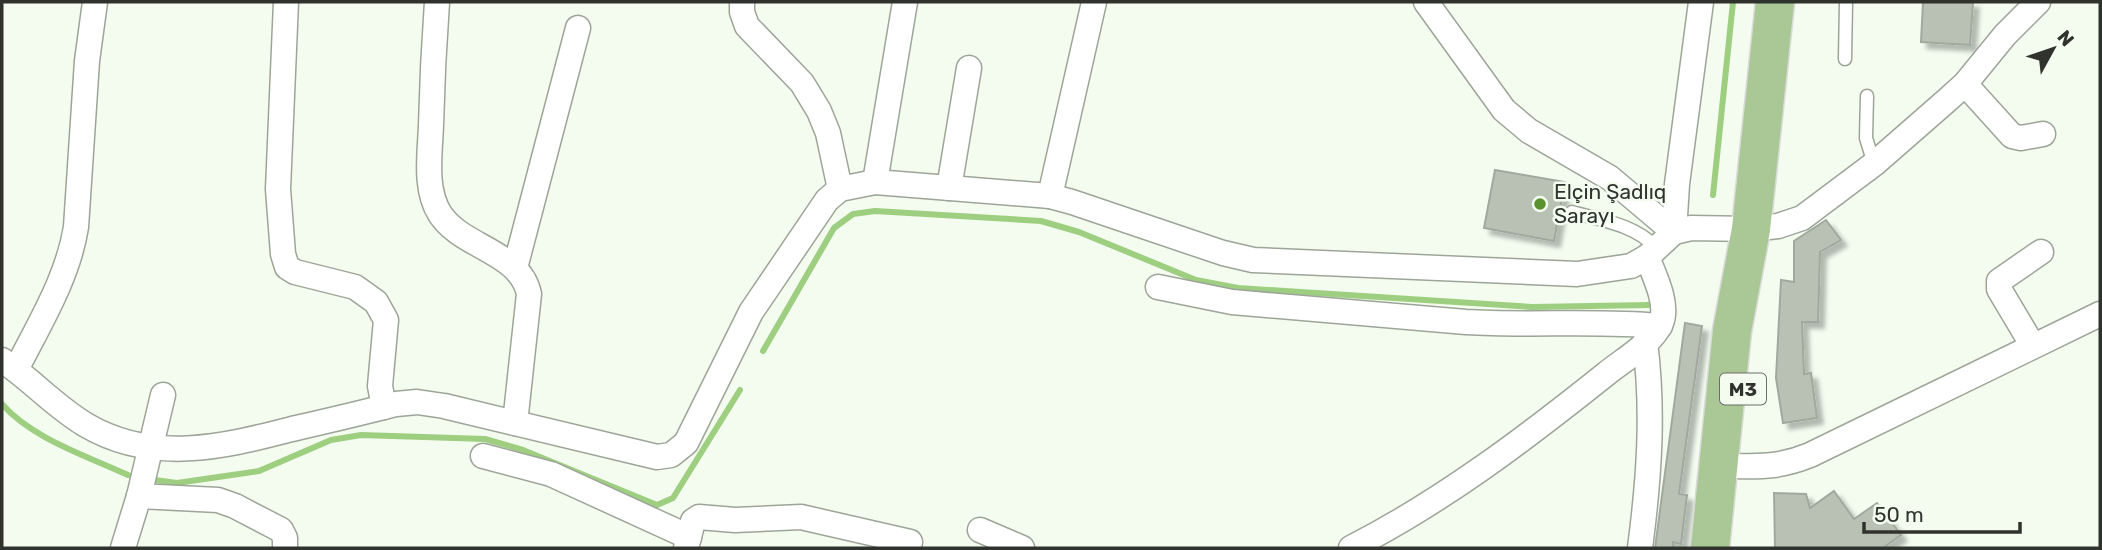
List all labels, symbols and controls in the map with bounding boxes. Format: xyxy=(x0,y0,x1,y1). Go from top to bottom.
north arrow xyxy=(2018,14,2088,84)
text: N xyxy=(2052,26,2079,51)
place label: Elçin Şadlıq Sarayı xyxy=(1554,179,1666,228)
marker: Elçin Şadlıq Sarayı xyxy=(1532,196,1548,212)
road number: M3 xyxy=(1720,374,1766,404)
scale bar xyxy=(1864,490,2020,534)
text: 50 m xyxy=(1874,502,1924,527)

